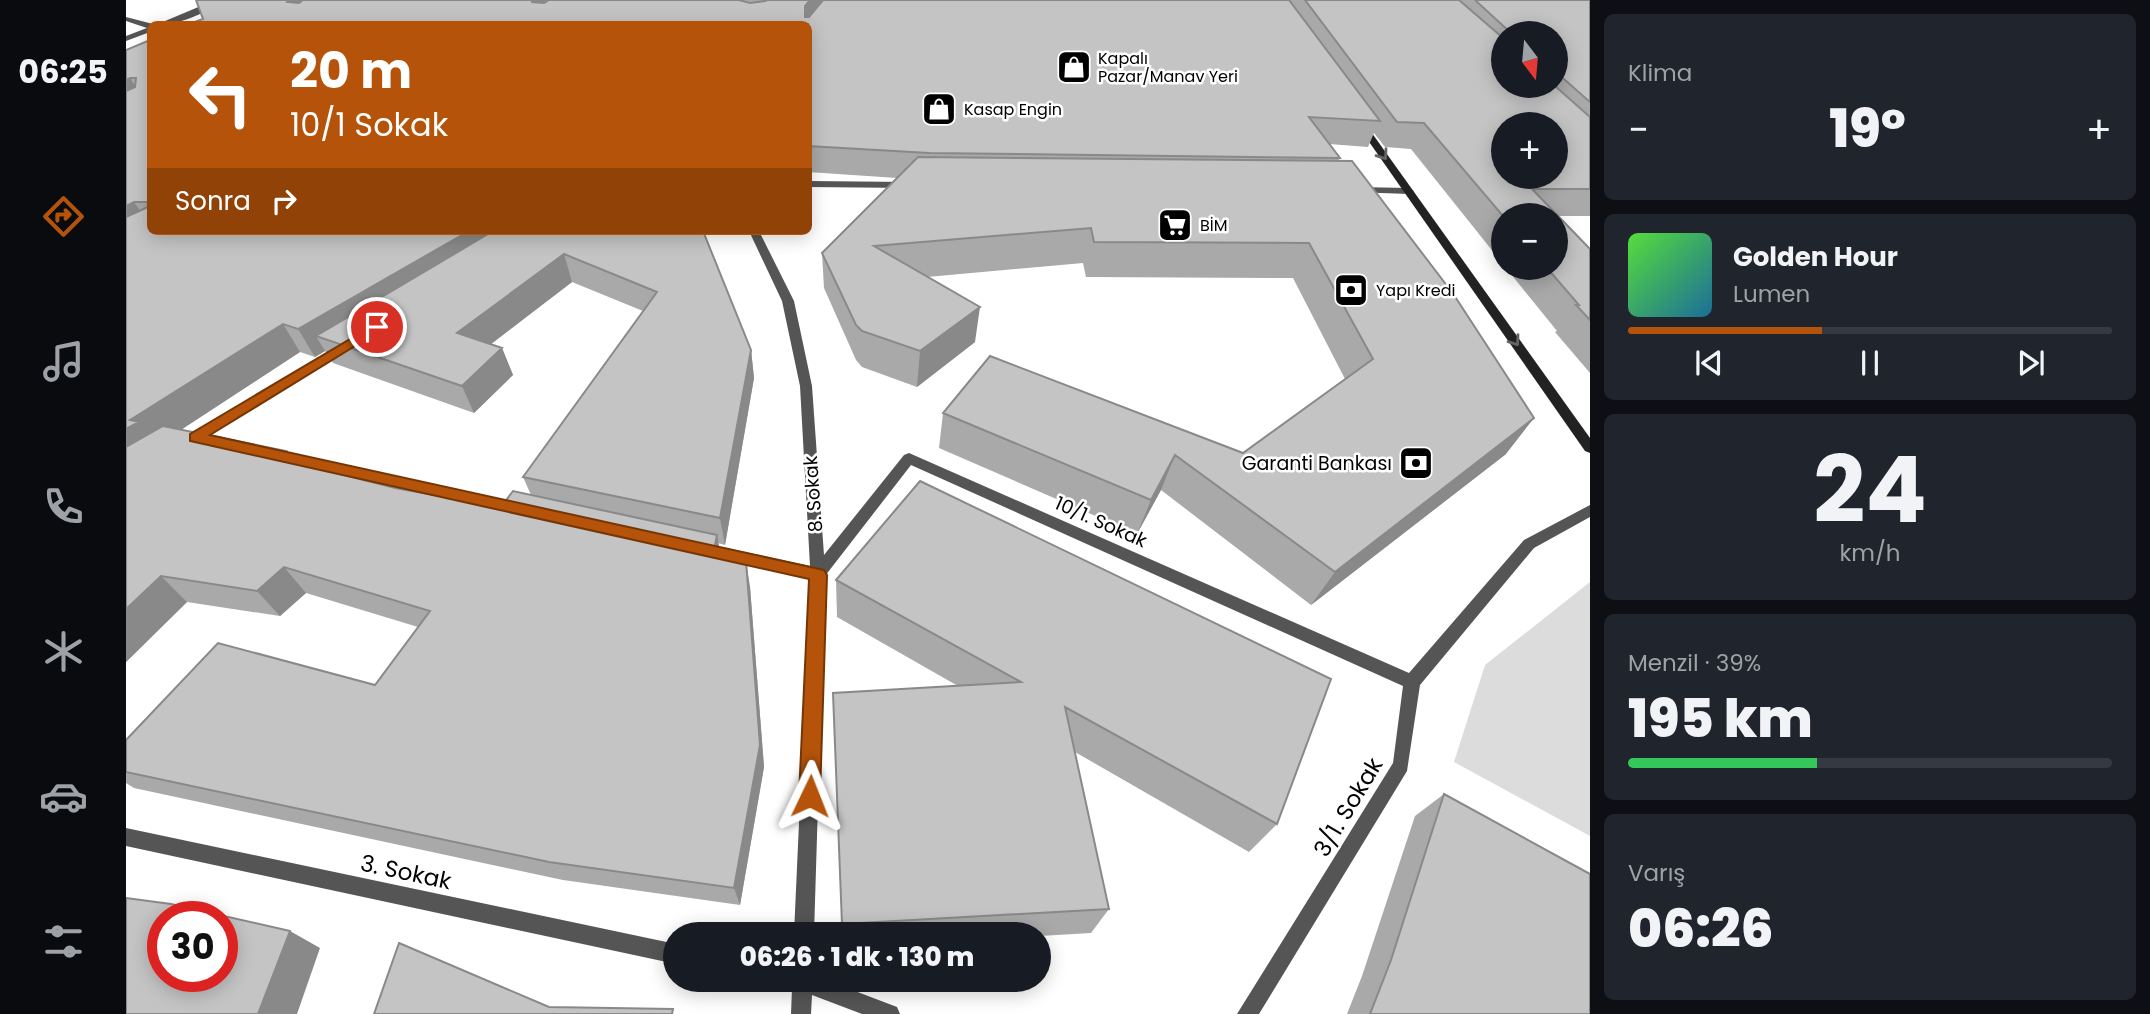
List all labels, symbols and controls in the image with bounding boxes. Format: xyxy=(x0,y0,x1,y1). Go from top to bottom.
north arrow xyxy=(1491,21,1568,98)
map controls xyxy=(1491,21,1568,280)
text: 20 m xyxy=(290,37,412,105)
place label: Kapalı Pazar/Manav Yeri xyxy=(1098,47,1238,88)
shop icon: Kapalı Pazar/Manav Yeri xyxy=(1055,48,1093,86)
text: 06:25 xyxy=(18,49,108,94)
icon: left xyxy=(175,49,266,140)
text: Klima xyxy=(1628,57,1692,89)
shop icon: Kasap Engin xyxy=(920,90,958,128)
text: 19° xyxy=(1829,92,1906,165)
place label: Kasap Engin xyxy=(964,98,1062,121)
text: 10/1 Sokak xyxy=(290,102,448,147)
text: − xyxy=(1628,103,1649,156)
text: + xyxy=(2086,103,2112,156)
button: + xyxy=(1491,112,1568,189)
one-way arrow xyxy=(1375,147,1387,160)
icon: right xyxy=(265,182,303,220)
text: Sonra xyxy=(175,183,251,219)
icon: directions xyxy=(39,192,88,241)
button: − xyxy=(1491,203,1568,280)
supermarket icon: BİM xyxy=(1156,206,1194,244)
place label: BİM xyxy=(1200,214,1228,237)
text: Golden Hour xyxy=(1733,239,1898,275)
bank icon: Yapı Kredi xyxy=(1332,271,1370,309)
text: Lumen xyxy=(1733,278,1810,310)
place label: Yapı Kredi xyxy=(1376,279,1455,302)
pin xyxy=(347,297,407,357)
icon: arrive xyxy=(358,308,396,346)
one-way arrow xyxy=(1507,333,1519,346)
icon: music xyxy=(39,337,88,386)
icon: previous xyxy=(1690,344,1728,382)
icon: pause xyxy=(1851,344,1889,382)
icon: next xyxy=(2012,344,2050,382)
text: 24 xyxy=(1813,426,1927,554)
bank icon: Garanti Bankası xyxy=(1397,444,1435,482)
place label: Garanti Bankası xyxy=(1242,450,1392,477)
street label: 8. Sokak xyxy=(797,455,829,533)
icon: phone xyxy=(39,482,88,531)
street label: 10/1. Sokak xyxy=(1051,490,1151,554)
text: km/h xyxy=(1839,537,1901,569)
icon: climate xyxy=(39,627,88,676)
text: Menzil · 39% xyxy=(1628,647,1761,679)
text: 195 km xyxy=(1628,682,1813,755)
street label: 3/1. Sokak xyxy=(1306,751,1390,863)
position arrow xyxy=(773,759,847,833)
icon: car xyxy=(39,772,88,821)
street label: 3. Sokak xyxy=(358,847,454,897)
text: Varış xyxy=(1628,857,1685,889)
text: 06:26 xyxy=(1628,892,1774,965)
speed limit sign: 30 xyxy=(147,901,238,992)
icon: filters xyxy=(39,917,88,966)
text: 06:26 · 1 dk · 130 m xyxy=(740,939,974,975)

